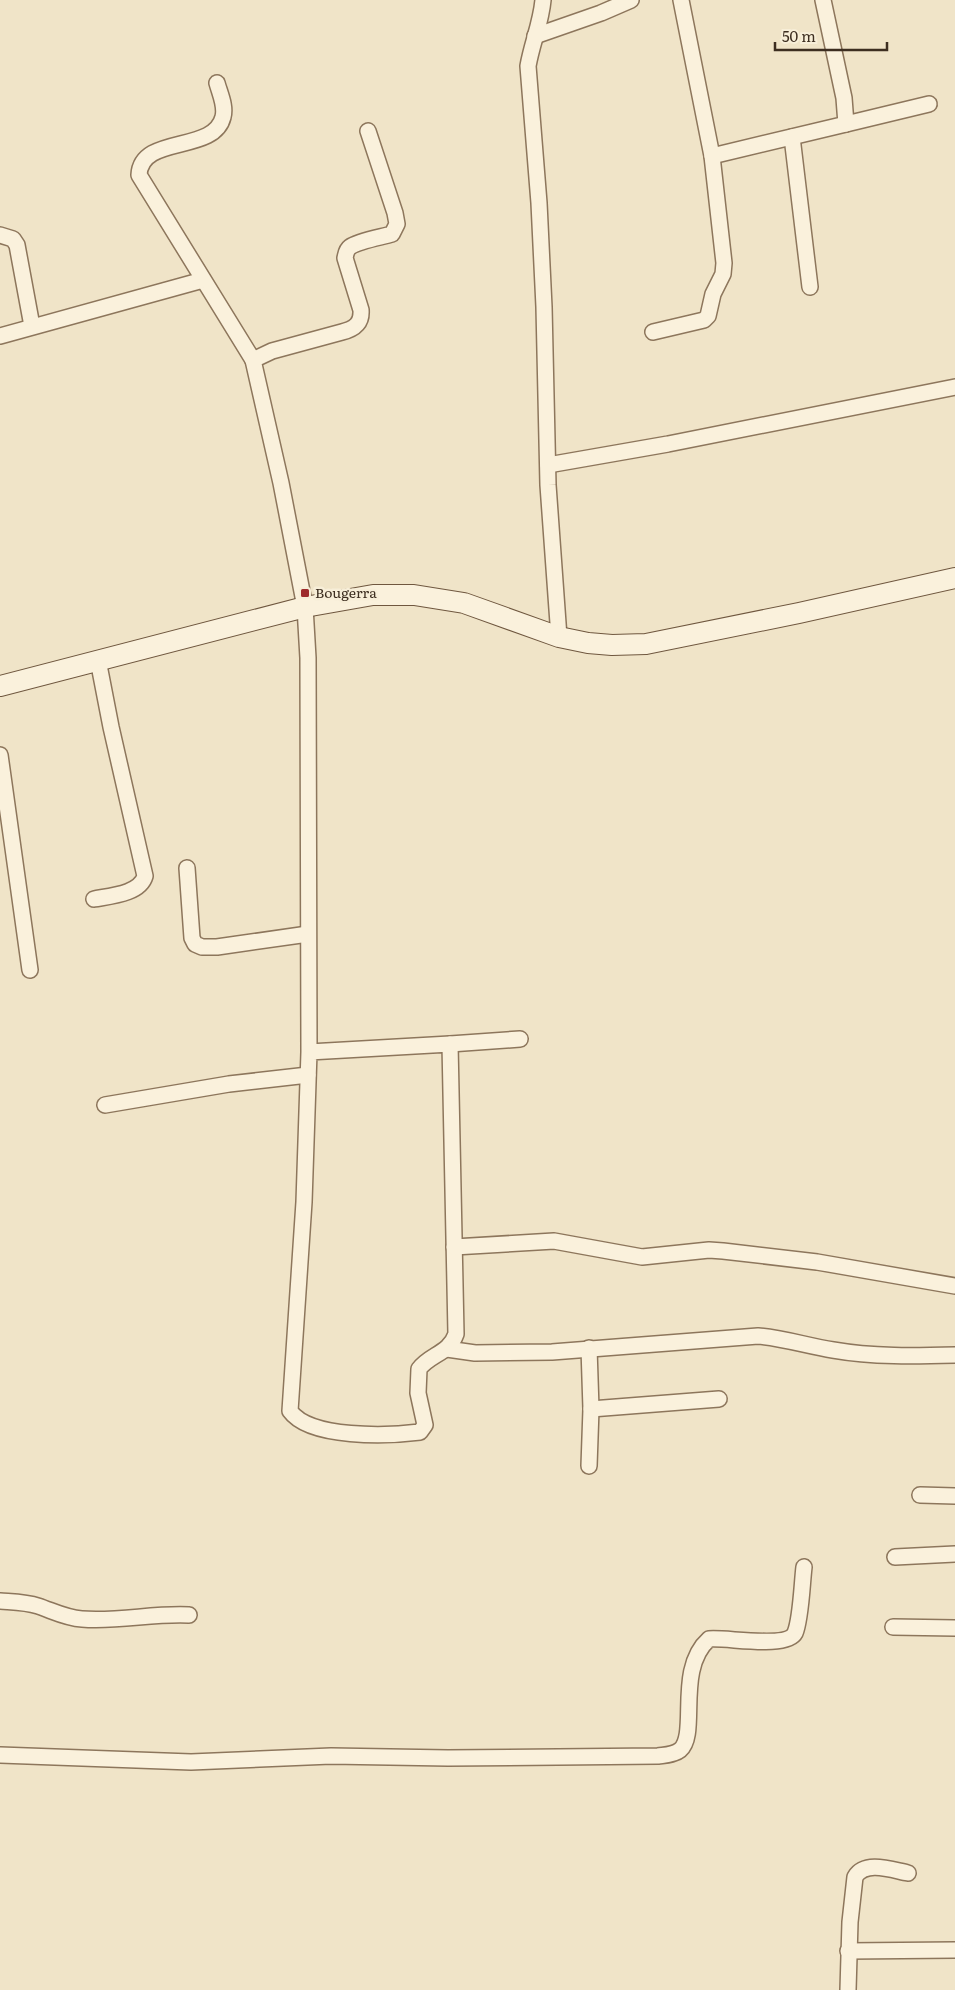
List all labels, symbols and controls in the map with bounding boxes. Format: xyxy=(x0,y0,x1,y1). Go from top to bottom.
scale bar xyxy=(775,20,888,52)
text: 50 m xyxy=(782,24,816,47)
place label: Bougerra xyxy=(315,582,377,602)
marker: Bougerra xyxy=(299,587,311,599)

